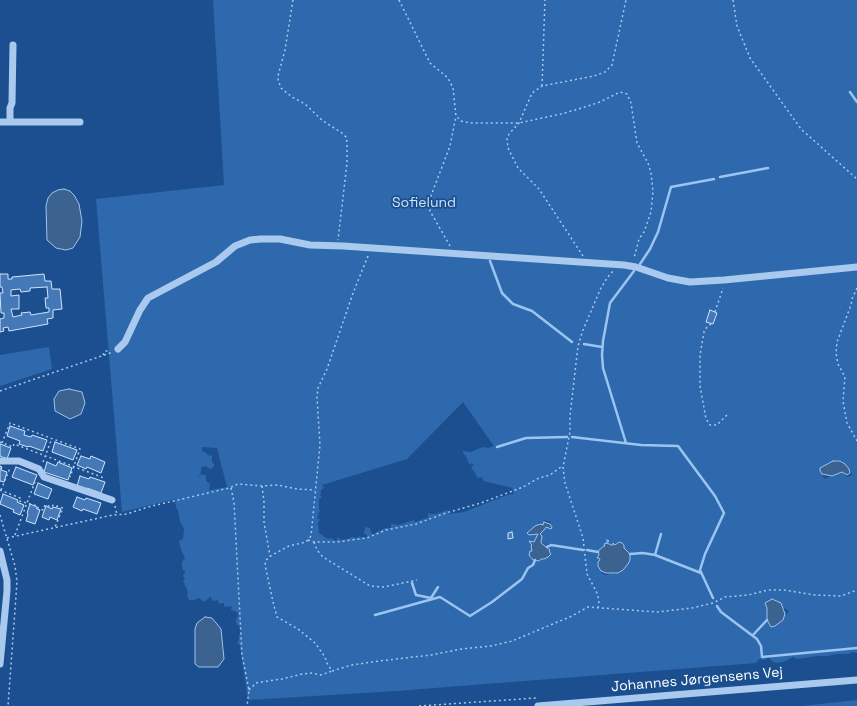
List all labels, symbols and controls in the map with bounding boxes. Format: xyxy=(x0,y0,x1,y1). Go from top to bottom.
park label: Sofielund xyxy=(392,195,456,211)
street label: Johannes Jørgensens Vej xyxy=(610,664,784,696)

